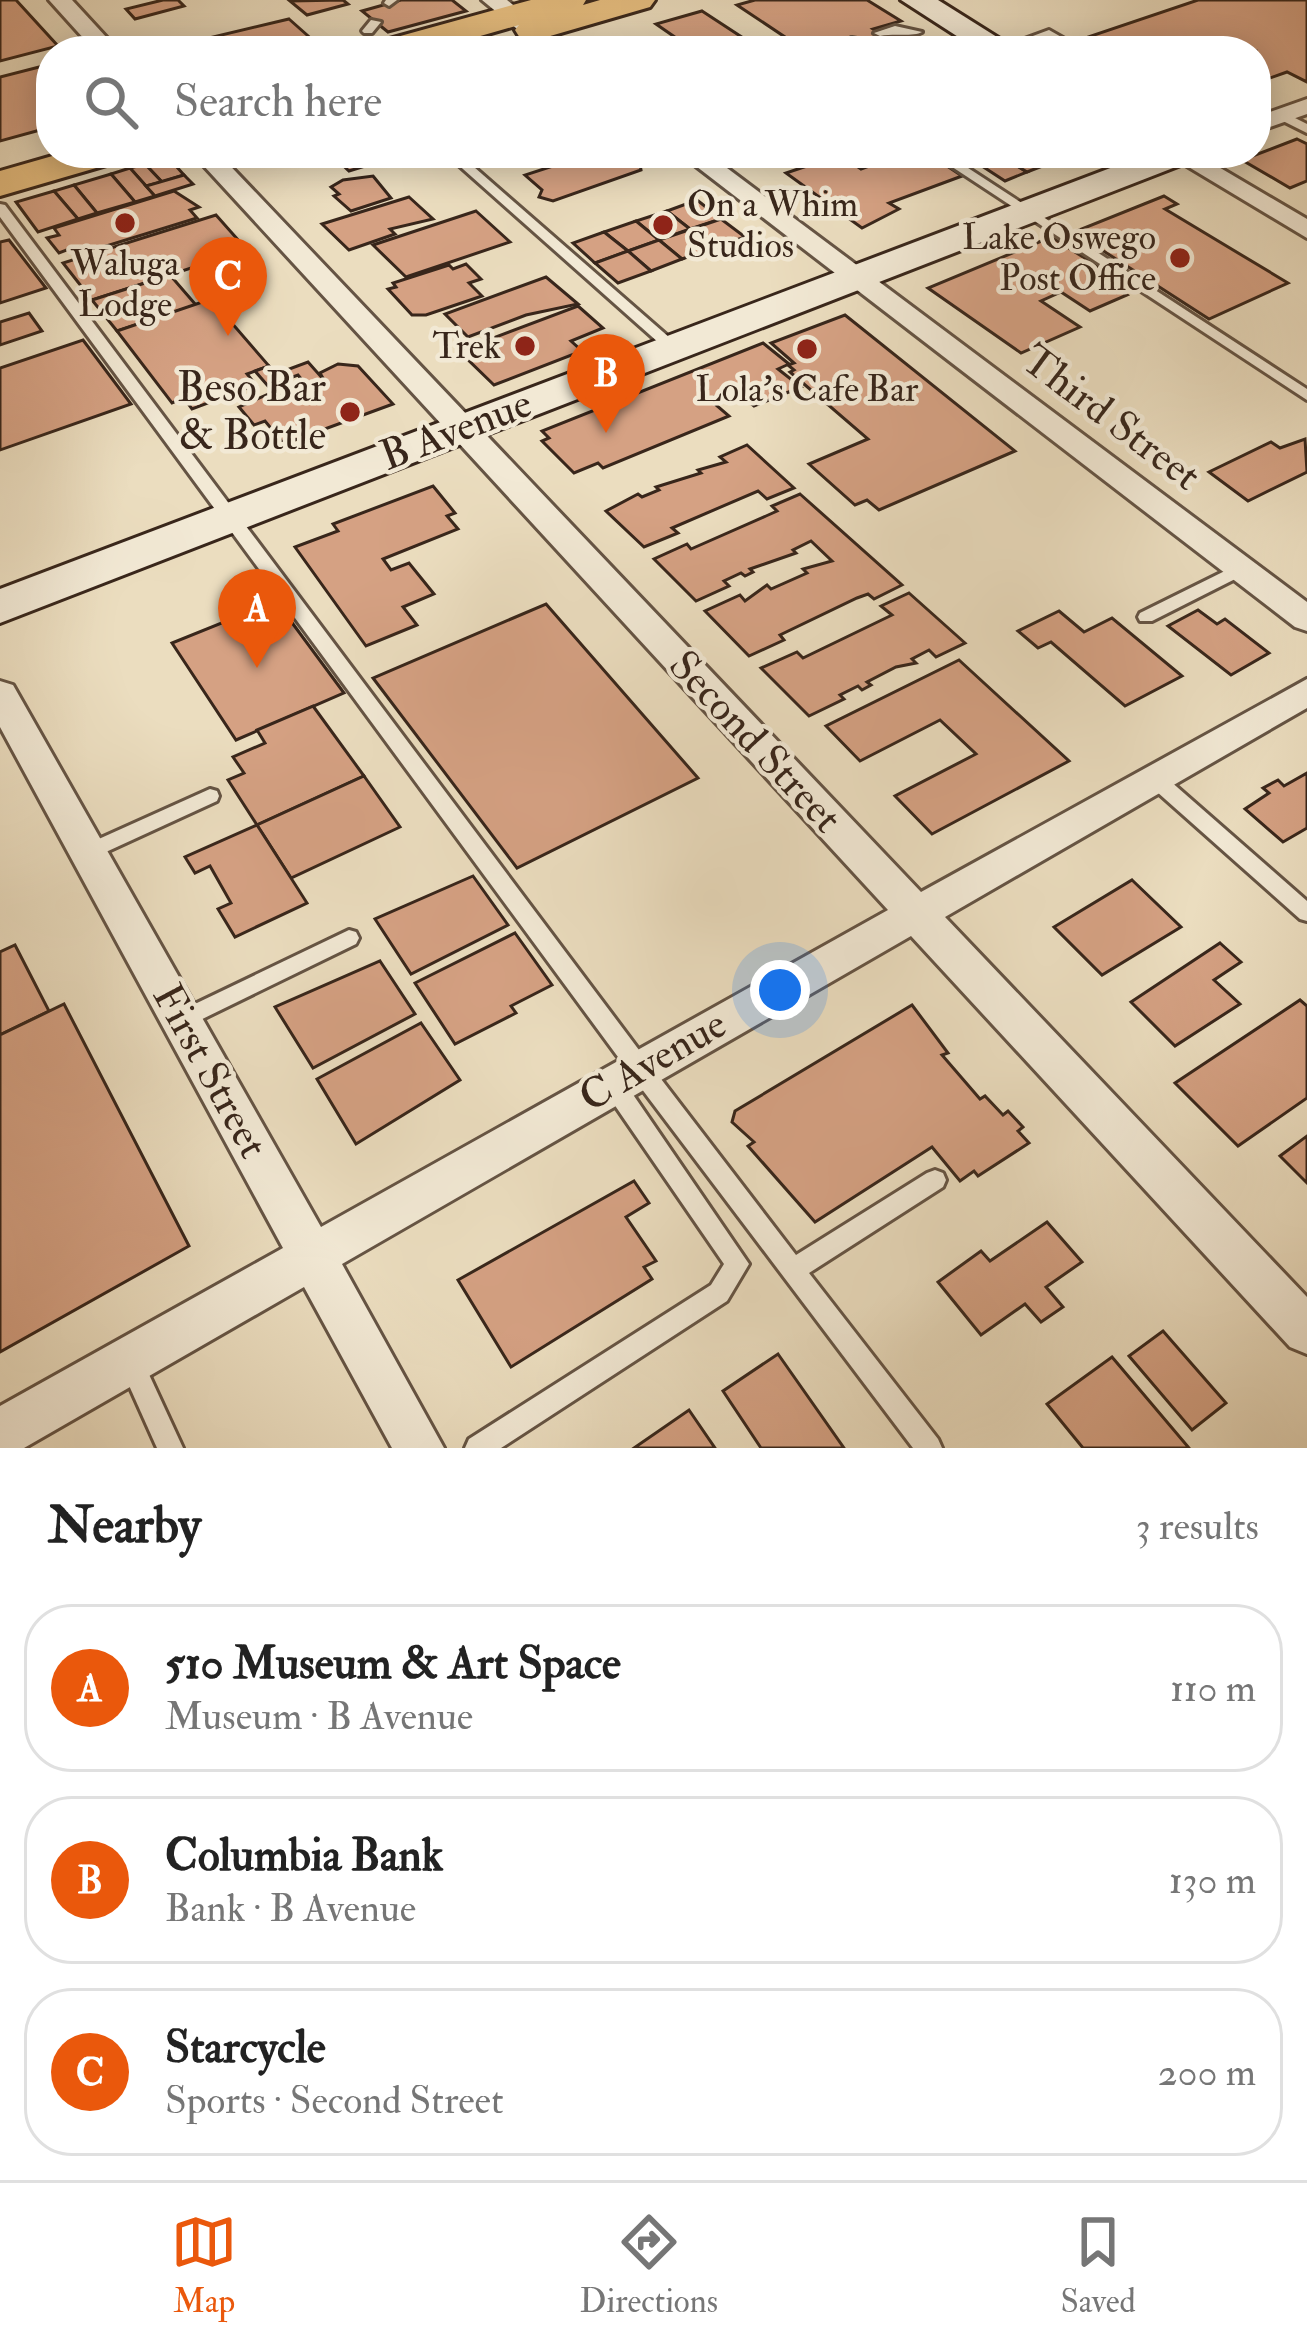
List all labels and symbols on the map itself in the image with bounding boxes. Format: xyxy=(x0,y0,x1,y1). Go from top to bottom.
place label: On a Whim Studios xyxy=(687,182,858,268)
marker: Waluga Lodge xyxy=(112,210,138,236)
marker: On a Whim Studios xyxy=(650,212,676,238)
place label: Lake Oswego Post Office xyxy=(962,215,1156,301)
pin: C xyxy=(189,237,267,336)
place label: Waluga Lodge xyxy=(70,241,180,327)
marker: Lake Oswego Post Office xyxy=(1167,245,1193,271)
place label: Trek xyxy=(433,324,501,369)
marker: Trek xyxy=(512,333,538,359)
pin: B xyxy=(567,334,645,433)
street label: Third Street xyxy=(1011,334,1211,502)
marker: Lola's Cafe Bar xyxy=(794,336,820,362)
place label: Beso Bar & Bottle xyxy=(177,362,326,462)
place label: Lola's Cafe Bar xyxy=(696,367,919,412)
street label: B Avenue xyxy=(373,377,539,483)
marker: Beso Bar & Bottle xyxy=(337,399,363,425)
pin: A xyxy=(218,569,296,668)
street label: Second Street xyxy=(657,640,853,844)
your location xyxy=(750,960,810,1020)
street label: First Street xyxy=(141,975,279,1167)
street label: C Avenue xyxy=(570,998,736,1124)

